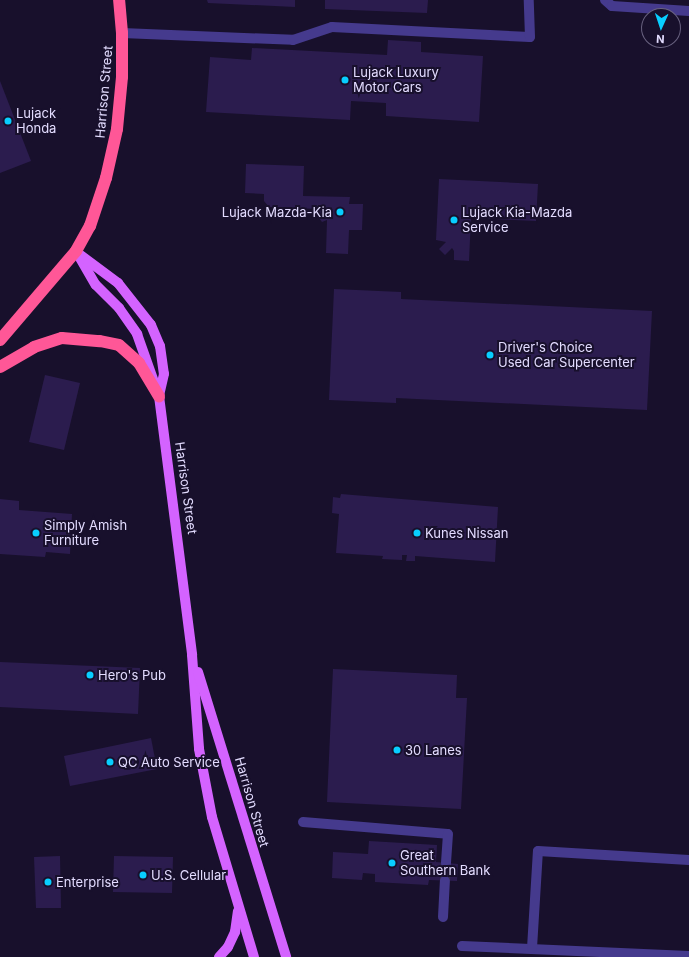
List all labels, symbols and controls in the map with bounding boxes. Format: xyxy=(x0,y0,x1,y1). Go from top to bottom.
north arrow xyxy=(641,8,681,48)
text: N xyxy=(656,32,665,46)
street label: Harrison Street xyxy=(92,45,116,139)
place label: Lujack Luxury Motor Cars xyxy=(353,65,439,96)
marker: Lujack Luxury Motor Cars xyxy=(340,75,350,85)
place label: Lujack Honda xyxy=(16,106,56,137)
marker: Lujack Honda xyxy=(3,116,13,126)
place label: Lujack Mazda-Kia xyxy=(222,204,332,220)
place label: Lujack Kia-Mazda Service xyxy=(462,205,572,236)
marker: Lujack Mazda-Kia xyxy=(335,207,345,217)
marker: Lujack Kia-Mazda Service xyxy=(449,215,459,225)
place label: Driver's Choice Used Car Supercenter xyxy=(498,340,635,371)
marker: Driver's Choice Used Car Supercenter xyxy=(485,350,495,360)
street label: Harrison Street xyxy=(172,441,200,535)
place label: Simply Amish Furniture xyxy=(44,518,127,549)
place label: Kunes Nissan xyxy=(425,525,508,541)
marker: Simply Amish Furniture xyxy=(31,528,41,538)
marker: Kunes Nissan xyxy=(412,528,422,538)
place label: Hero's Pub xyxy=(98,667,166,683)
marker: Hero's Pub xyxy=(85,670,95,680)
place label: 30 Lanes xyxy=(405,742,462,758)
marker: 30 Lanes xyxy=(392,745,402,755)
place label: QC Auto Service xyxy=(118,754,220,770)
street label: Harrison Street xyxy=(232,755,272,849)
marker: QC Auto Service xyxy=(105,757,115,767)
place label: Great Southern Bank xyxy=(400,848,490,879)
marker: Great Southern Bank xyxy=(387,858,397,868)
place label: U.S. Cellular xyxy=(151,867,226,883)
marker: U.S. Cellular xyxy=(138,870,148,880)
place label: Enterprise xyxy=(56,874,119,890)
marker: Enterprise xyxy=(43,877,53,887)

